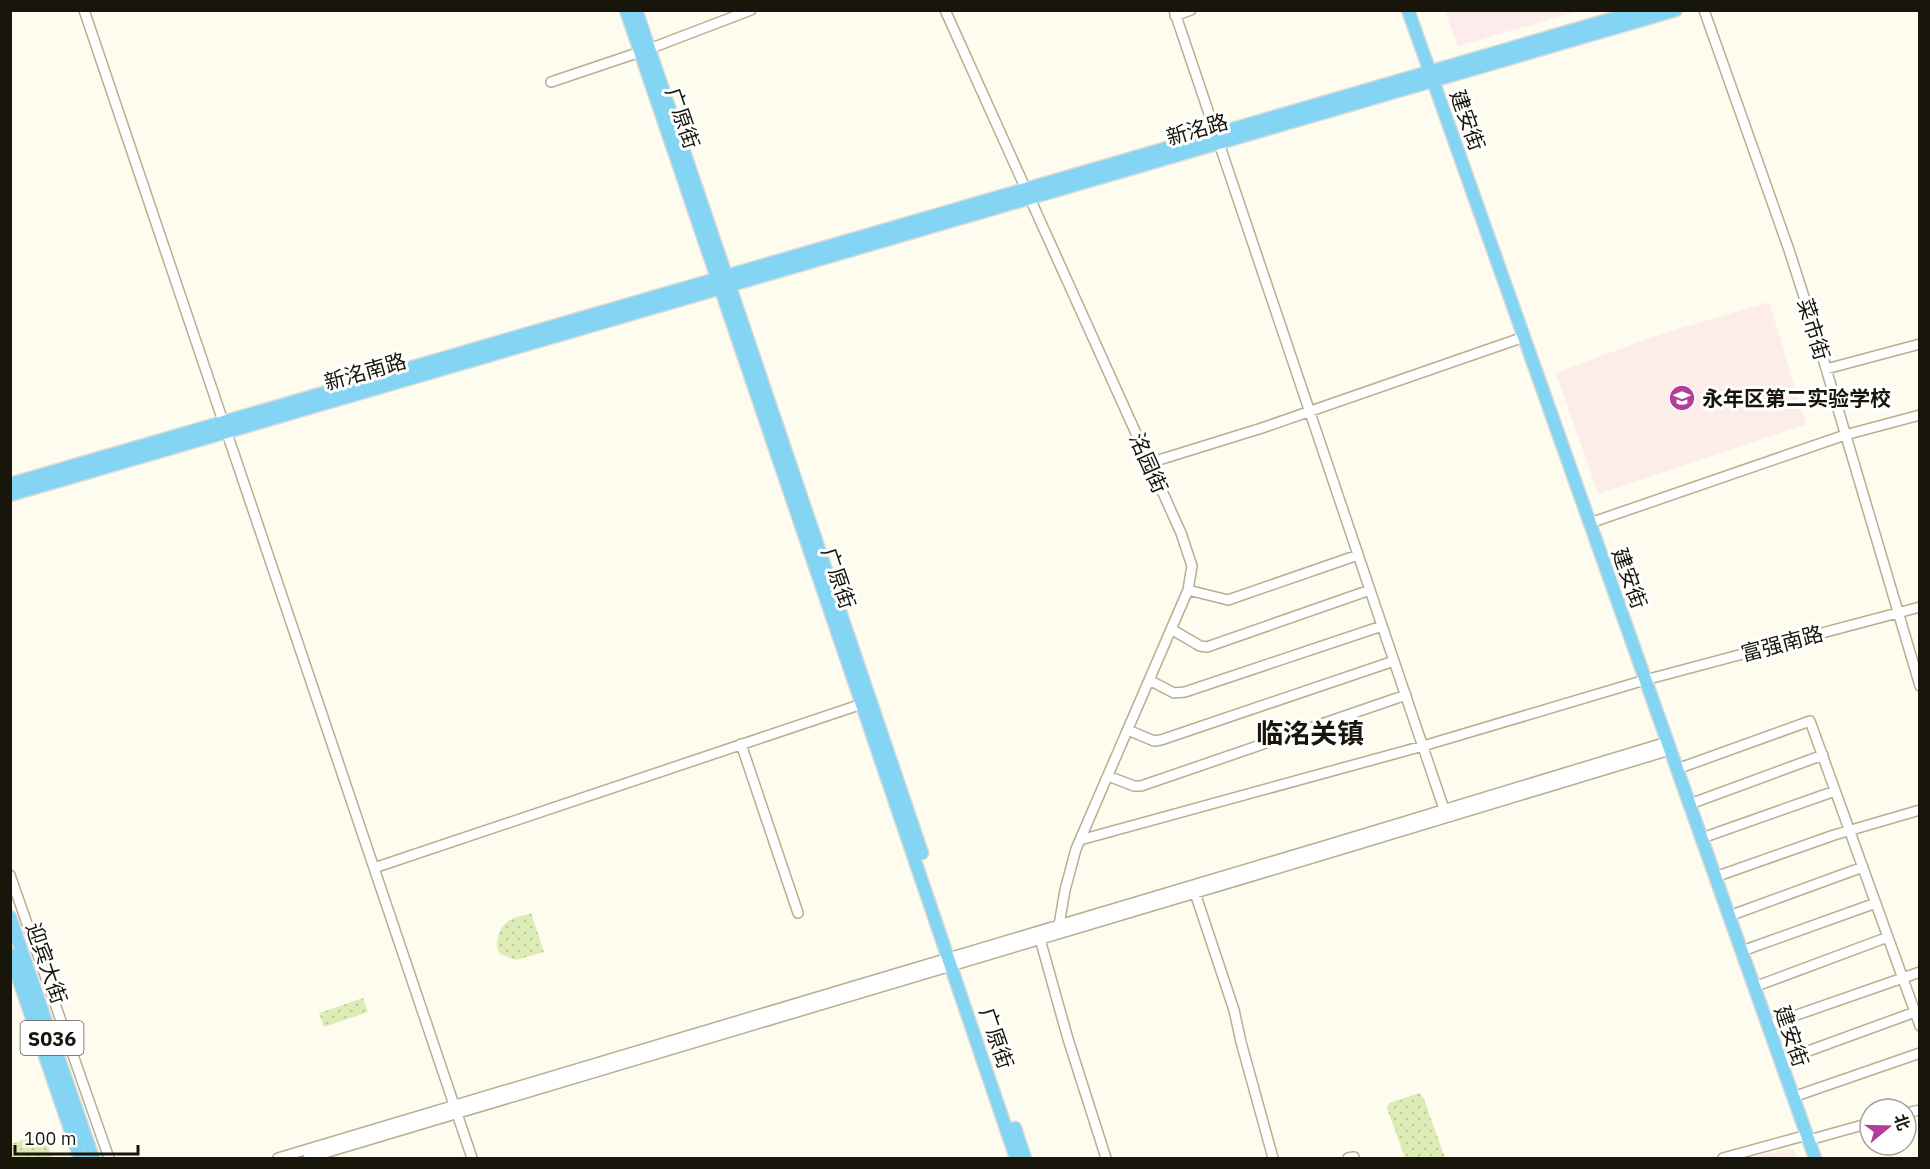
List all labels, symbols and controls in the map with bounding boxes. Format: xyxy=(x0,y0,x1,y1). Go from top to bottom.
street label: 广原街 xyxy=(660,84,706,152)
street label: 建安街 xyxy=(1444,86,1492,154)
street label: 新洺路 xyxy=(1163,107,1231,151)
street label: 菜市街 xyxy=(1791,295,1837,363)
street label: 新洺南路 xyxy=(321,346,409,396)
school or university icon: 永年区第二实验学校 xyxy=(1667,383,1697,413)
place label: 永年区第二实验学校 xyxy=(1702,384,1891,412)
street label: 洺园街 xyxy=(1123,429,1175,497)
street label: 广原街 xyxy=(816,544,862,612)
street label: 建安街 xyxy=(1606,544,1654,612)
street label: 富强南路 xyxy=(1738,619,1826,667)
district label: 临洺关镇 xyxy=(1256,715,1364,750)
street label: 迎宾大街 xyxy=(20,919,74,1007)
street label: 建安街 xyxy=(1769,1002,1815,1070)
street label: 广原街 xyxy=(974,1004,1020,1072)
road number: S036 xyxy=(20,1021,84,1055)
north arrow xyxy=(1858,1097,1918,1157)
text: 北 xyxy=(1890,1111,1914,1133)
scale bar xyxy=(15,1118,138,1156)
text: 100 m xyxy=(24,1127,76,1150)

